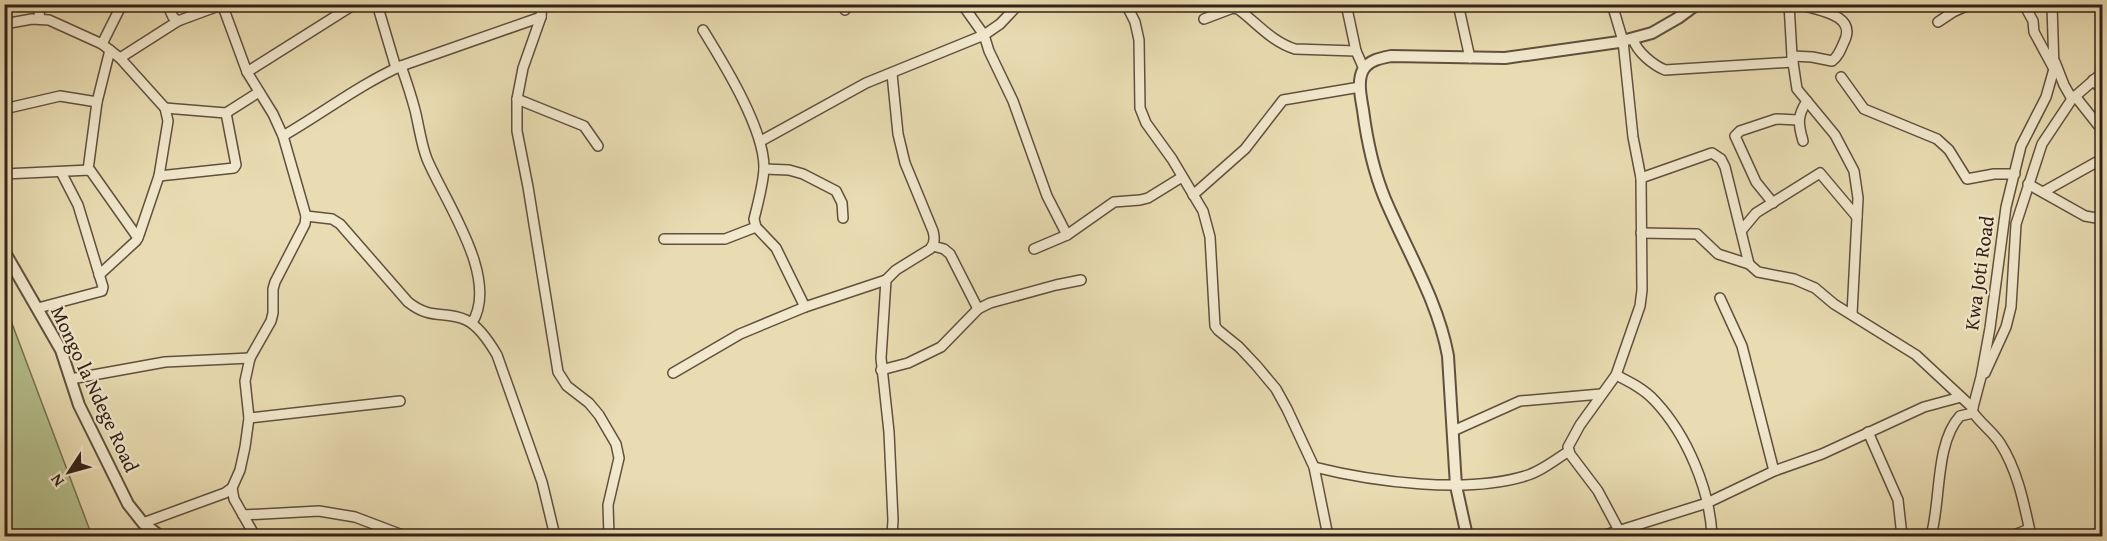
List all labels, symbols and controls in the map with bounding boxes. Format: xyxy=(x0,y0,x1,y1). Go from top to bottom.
street label: Kwa Joti Road xyxy=(1956,214,2001,332)
street label: Mongo la Ndege Road xyxy=(44,301,147,477)
north arrow xyxy=(39,442,99,502)
text: N xyxy=(44,469,70,492)

